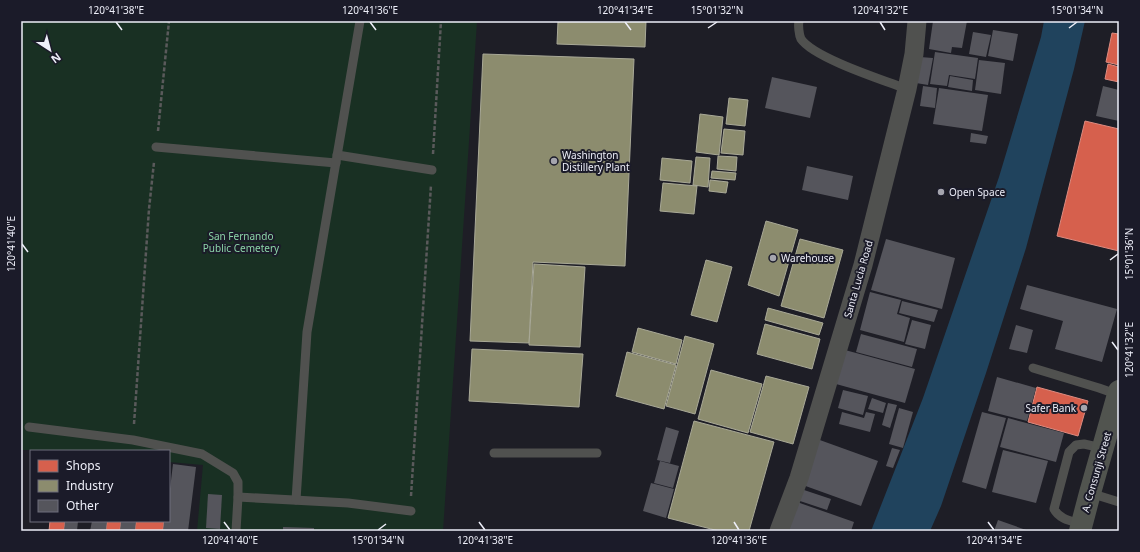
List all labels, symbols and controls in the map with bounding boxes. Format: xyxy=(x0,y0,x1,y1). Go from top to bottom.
text: 120°41'38"E xyxy=(88,3,144,17)
text: 120°41'36"E xyxy=(342,3,398,17)
text: 120°41'34"E xyxy=(597,3,653,17)
text: 15°01'32"N xyxy=(691,3,743,17)
text: 120°41'32"E xyxy=(852,3,908,17)
text: 15°01'34"N xyxy=(1051,3,1103,17)
north arrow xyxy=(30,30,70,70)
text: N xyxy=(48,50,64,67)
place label: Washington Distillery Plant xyxy=(562,148,630,174)
marker: Washington Distillery Plant xyxy=(549,156,559,166)
place label: Open Space xyxy=(949,185,1005,199)
marker: Open Space xyxy=(936,187,946,197)
text: 120°41'40"E xyxy=(4,216,18,272)
text: 15°01'36"N xyxy=(1122,228,1136,280)
park label: San Fernando Public Cemetery xyxy=(203,229,280,255)
street label: Santa Lucia Road xyxy=(840,239,876,319)
place label: Warehouse xyxy=(781,251,834,265)
marker: Warehouse xyxy=(768,253,778,263)
text: 120°41'32"E xyxy=(1122,322,1136,378)
place label: Safer Bank xyxy=(1025,401,1077,415)
marker: Safer Bank xyxy=(1079,403,1089,413)
street label: A. Consunji Street xyxy=(1078,430,1114,514)
legend xyxy=(30,450,170,522)
text: Shops xyxy=(66,457,101,474)
text: Industry xyxy=(66,477,114,494)
text: Other xyxy=(66,497,99,514)
text: 120°41'40"E xyxy=(202,533,258,547)
text: 15°01'34"N xyxy=(352,533,404,547)
text: 120°41'38"E xyxy=(457,533,513,547)
text: 120°41'36"E xyxy=(711,533,767,547)
text: 120°41'34"E xyxy=(966,533,1022,547)

